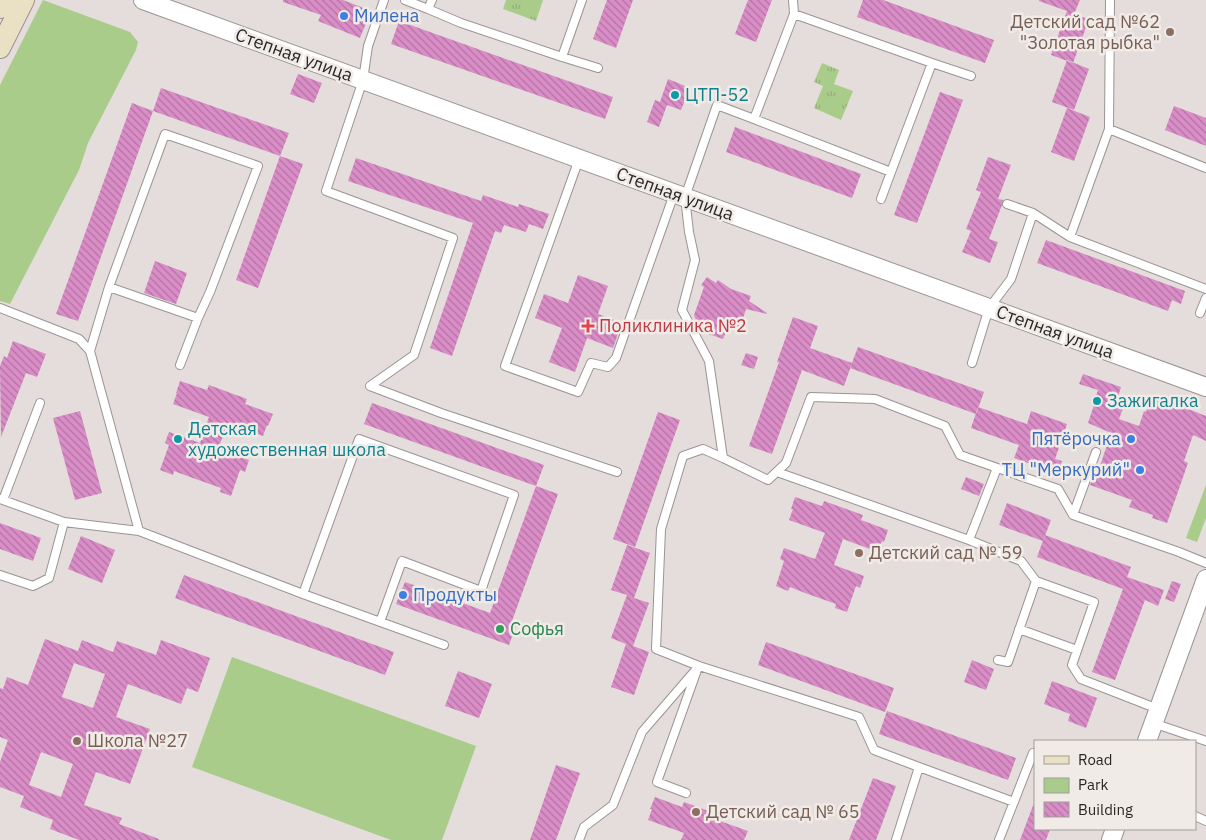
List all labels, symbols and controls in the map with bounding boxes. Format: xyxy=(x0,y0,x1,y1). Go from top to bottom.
place label: Милена xyxy=(354,4,420,27)
marker: Милена xyxy=(338,10,350,22)
place label: Детский сад №62 "Золотая рыбка" xyxy=(1011,10,1160,54)
street label: Степная улица xyxy=(232,23,357,87)
marker: Детский сад №62 "Золотая рыбка" xyxy=(1164,26,1176,38)
place label: ЦТП-52 xyxy=(685,83,749,106)
marker: ЦТП-52 xyxy=(669,89,681,101)
street label: Степная улица xyxy=(613,162,738,226)
street label: Степная улица xyxy=(993,300,1118,364)
place label: Поликлиника №2 xyxy=(599,314,747,337)
marker: Поликлиника №2 xyxy=(581,319,595,333)
place label: Зажигалка xyxy=(1107,389,1199,412)
marker: Зажигалка xyxy=(1091,395,1103,407)
place label: Детская художественная школа xyxy=(188,417,386,461)
place label: Пятёрочка xyxy=(1031,427,1121,450)
marker: Детская художественная школа xyxy=(172,433,184,445)
marker: Пятёрочка xyxy=(1125,433,1137,445)
place label: ТЦ "Меркурий" xyxy=(1002,458,1130,481)
marker: ТЦ "Меркурий" xyxy=(1134,464,1146,476)
place label: Детский сад № 59 xyxy=(869,541,1023,564)
marker: Детский сад № 59 xyxy=(853,547,865,559)
place label: Продукты xyxy=(413,583,497,606)
marker: Продукты xyxy=(397,589,409,601)
place label: Софья xyxy=(510,617,564,640)
marker: Софья xyxy=(494,623,506,635)
place label: Школа №27 xyxy=(87,729,188,752)
marker: Школа №27 xyxy=(71,735,83,747)
legend xyxy=(1034,740,1196,830)
text: Road xyxy=(1078,750,1113,769)
text: Park xyxy=(1078,775,1108,794)
place label: Детский сад № 65 xyxy=(706,800,860,823)
text: Building xyxy=(1078,800,1133,819)
marker: Детский сад № 65 xyxy=(690,806,702,818)

